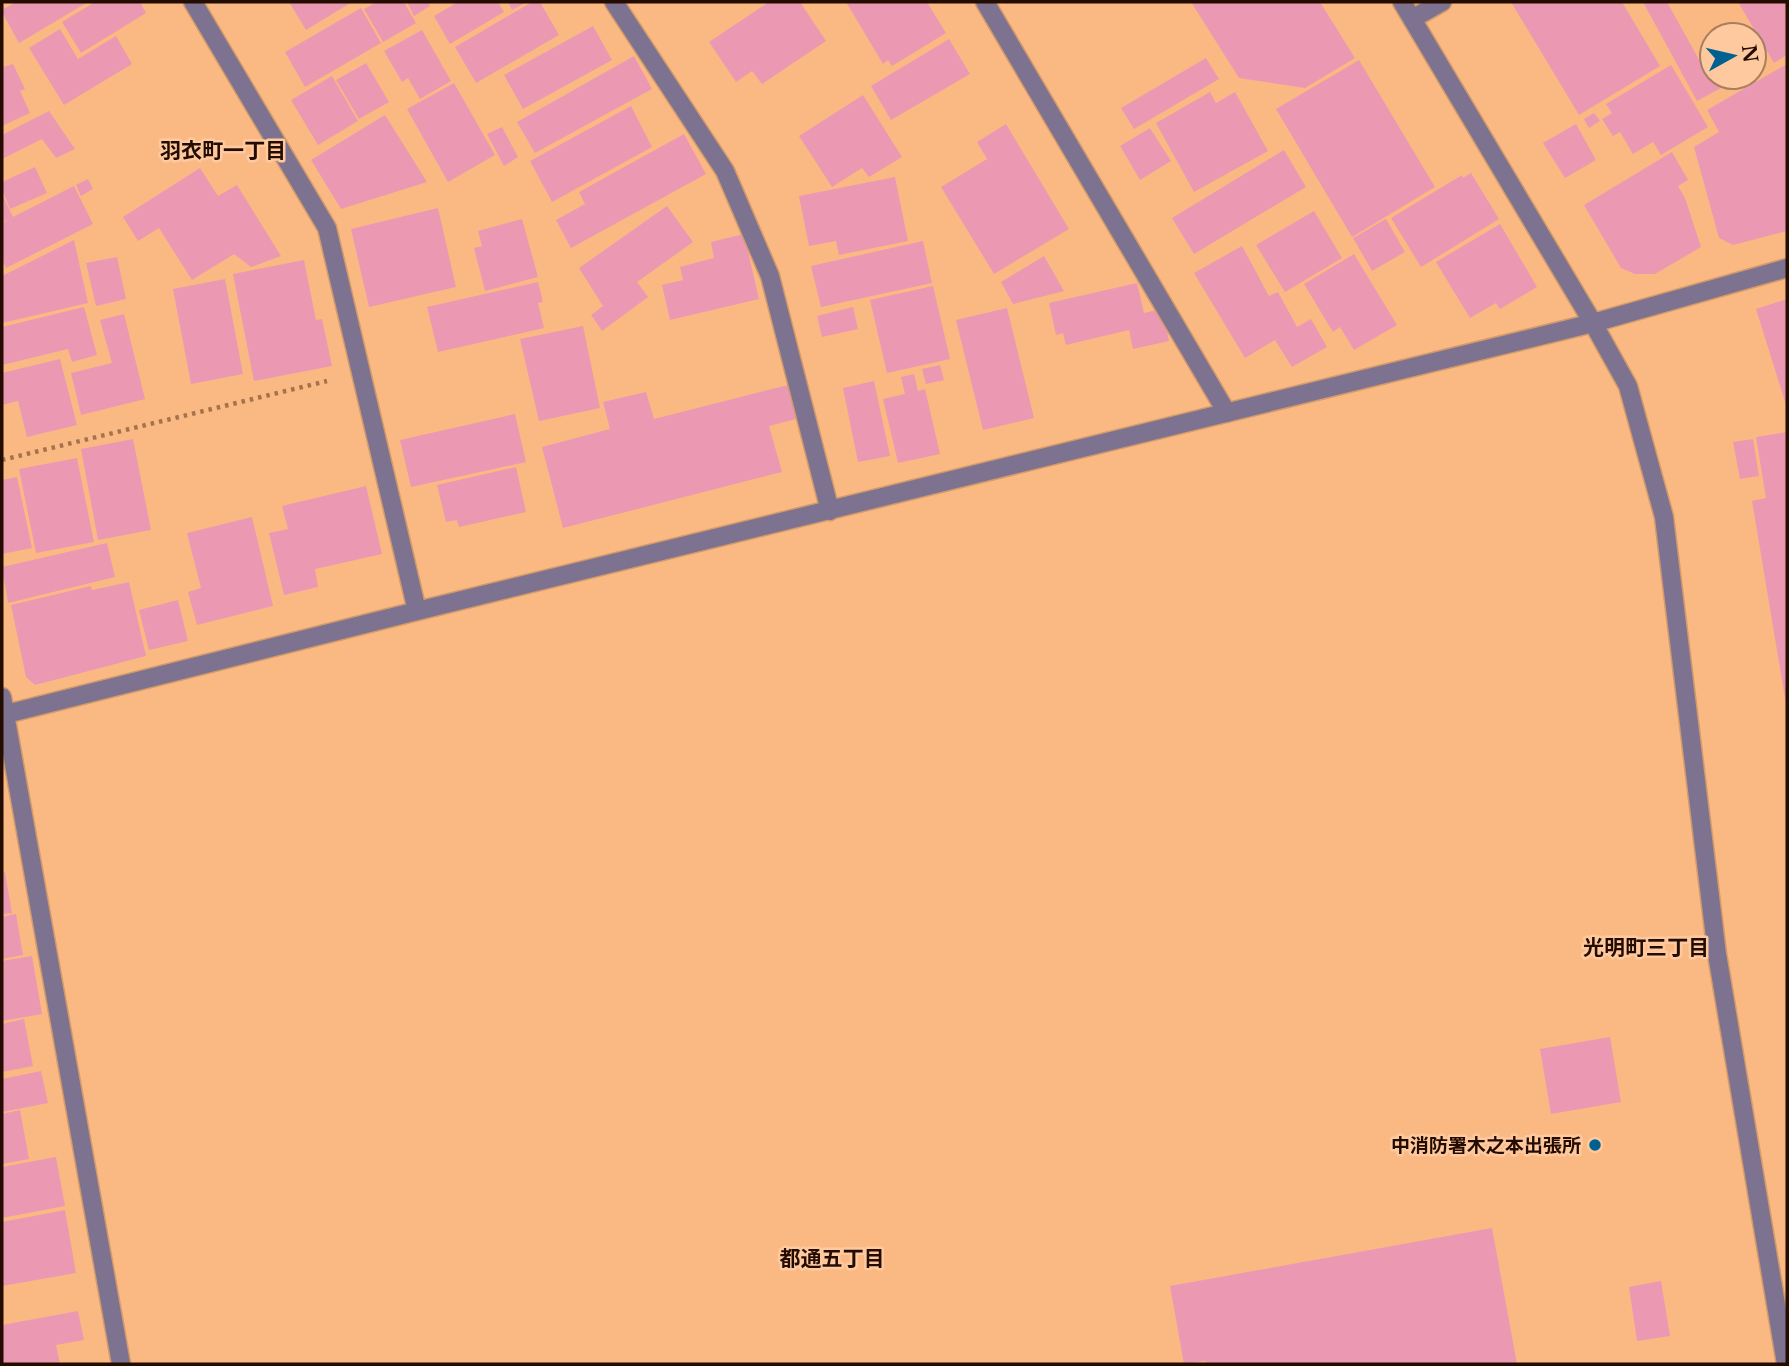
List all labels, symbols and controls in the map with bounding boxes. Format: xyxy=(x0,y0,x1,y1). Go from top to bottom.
north arrow xyxy=(1698,21,1768,91)
text: N xyxy=(1737,43,1762,64)
district label: 羽衣町一丁目 xyxy=(160,138,286,164)
district label: 光明町三丁目 xyxy=(1583,935,1709,961)
place label: 中消防署木之本出張所 xyxy=(1391,1134,1581,1157)
marker: 中消防署木之本出張所 xyxy=(1587,1137,1603,1153)
district label: 都通五丁目 xyxy=(780,1246,885,1272)

